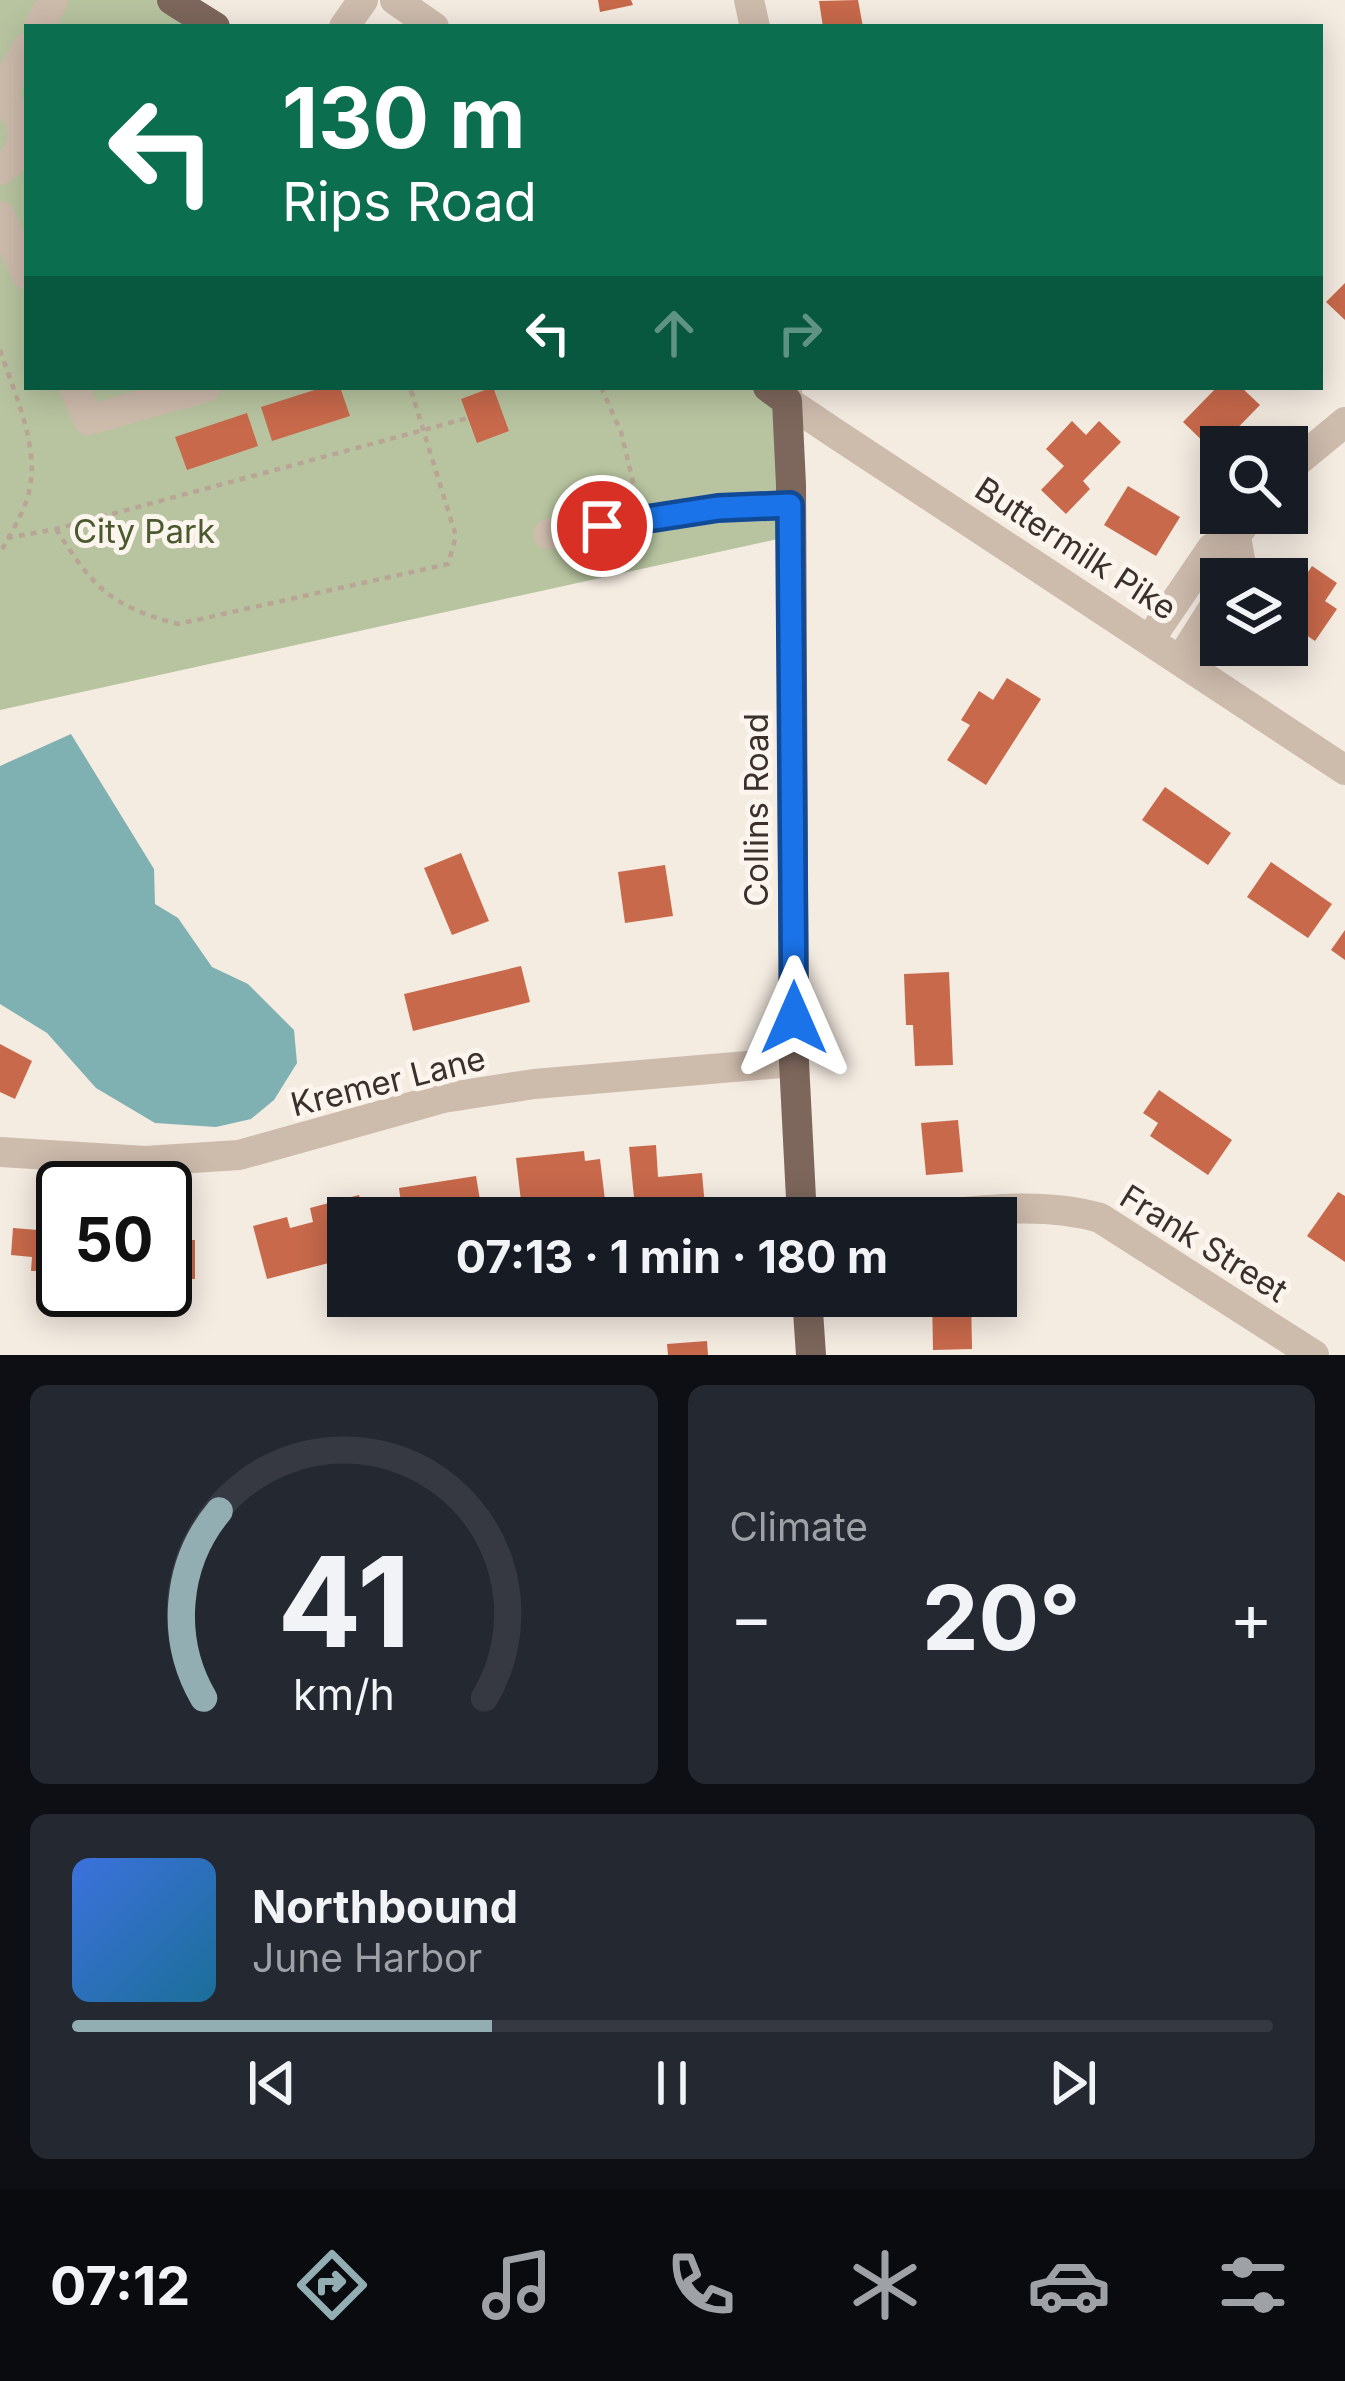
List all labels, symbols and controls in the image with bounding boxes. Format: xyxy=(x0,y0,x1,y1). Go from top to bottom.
text: 130 m xyxy=(282,67,526,168)
icon: left xyxy=(84,72,240,228)
text: Rips Road xyxy=(282,169,537,234)
icon: left xyxy=(515,300,581,366)
icon: ahead xyxy=(641,300,707,366)
icon: right xyxy=(767,300,833,366)
map controls xyxy=(1200,426,1308,666)
button: search xyxy=(1200,426,1308,534)
street label: Buttermilk Pike xyxy=(968,468,1184,628)
pin xyxy=(551,475,653,577)
icon: arrive xyxy=(569,493,635,559)
park label: City Park xyxy=(73,511,215,551)
button: layers xyxy=(1200,558,1308,666)
street label: Collins Road xyxy=(736,713,776,907)
position arrow xyxy=(731,955,857,1081)
street label: Kremer Lane xyxy=(287,1038,489,1124)
speed limit sign: 50 xyxy=(36,1161,192,1317)
street label: Frank Street xyxy=(1113,1176,1295,1310)
text: 07:13 · 1 min · 180 m xyxy=(456,1229,888,1284)
text: Climate xyxy=(730,1503,868,1550)
text: 41 xyxy=(277,1526,410,1677)
text: 20° xyxy=(922,1563,1081,1672)
text: − xyxy=(730,1577,773,1657)
text: + xyxy=(1229,1577,1273,1657)
text: km/h xyxy=(293,1667,395,1719)
text: Northbound xyxy=(252,1879,518,1934)
text: June Harbor xyxy=(252,1934,482,1981)
icon: previous xyxy=(239,2050,305,2116)
icon: pause xyxy=(639,2050,705,2116)
icon: next xyxy=(1040,2050,1106,2116)
icon: directions xyxy=(290,2243,374,2327)
icon: music xyxy=(475,2243,559,2327)
icon: phone xyxy=(659,2243,743,2327)
icon: climate xyxy=(843,2243,927,2327)
icon: car xyxy=(1027,2243,1111,2327)
icon: filters xyxy=(1211,2243,1295,2327)
text: 07:12 xyxy=(50,2253,190,2318)

